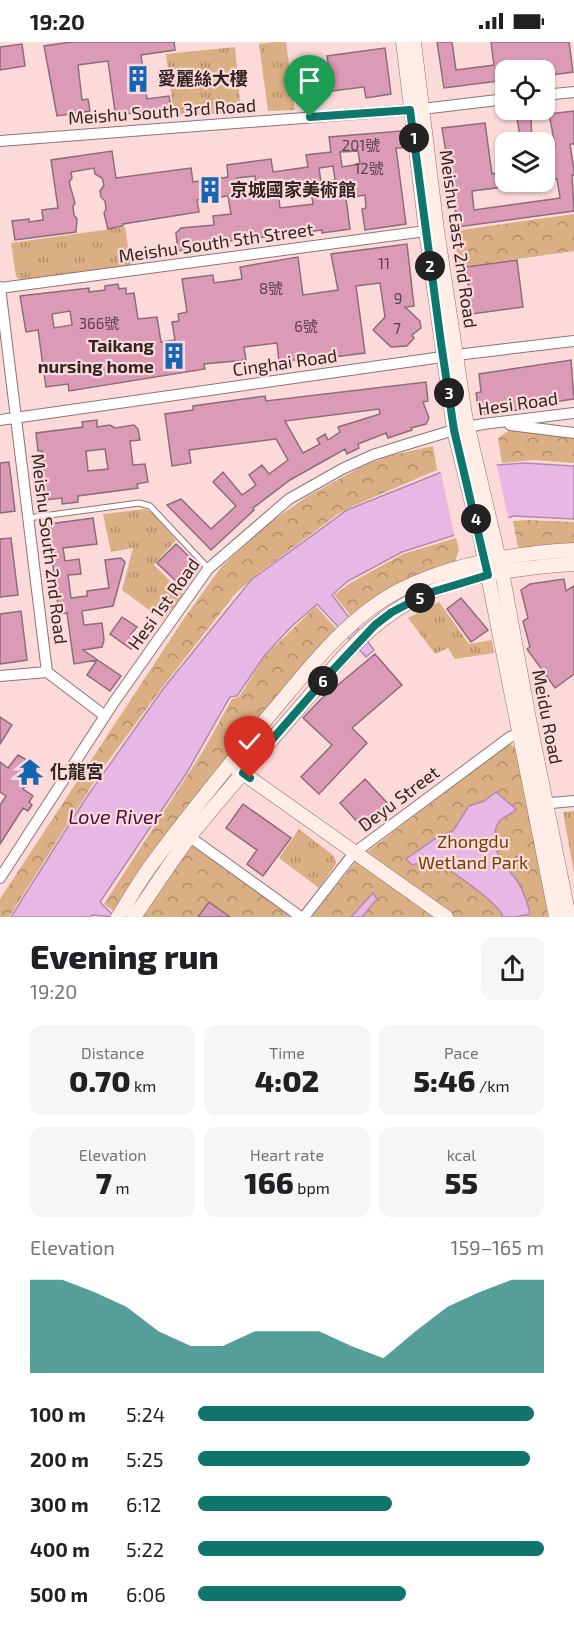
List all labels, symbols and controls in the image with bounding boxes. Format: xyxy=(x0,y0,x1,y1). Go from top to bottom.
text: 19:20 xyxy=(30,8,85,34)
pin xyxy=(284,55,335,117)
map controls xyxy=(495,60,555,192)
button: locate xyxy=(495,60,555,120)
building icon: 愛麗絲大樓 xyxy=(123,64,153,94)
icon: arrive xyxy=(293,64,326,97)
place label: 愛麗絲大樓 xyxy=(158,67,248,89)
street label: Meishu South 3rd Road xyxy=(67,93,257,129)
pin: 1 xyxy=(399,123,429,153)
text: 1 xyxy=(411,128,417,147)
button: layers xyxy=(495,132,555,192)
house number: 201號 xyxy=(342,136,380,154)
street label: Meishu East 2nd Road xyxy=(436,148,482,330)
house number: 12號 xyxy=(354,159,384,177)
building icon: 京城國家美術館 xyxy=(195,175,225,205)
place label: 京城國家美術館 xyxy=(230,178,356,200)
street label: Meishu South 5th Street xyxy=(117,217,315,267)
pin: 2 xyxy=(415,251,445,281)
house number: 11 xyxy=(378,254,390,272)
text: 2 xyxy=(425,256,435,275)
house number: 8號 xyxy=(259,279,283,297)
house number: 9 xyxy=(394,289,402,307)
house number: 366號 xyxy=(79,314,119,332)
house number: 6號 xyxy=(294,317,318,335)
house number: 7 xyxy=(393,319,401,337)
place label: Taikang nursing home xyxy=(38,334,155,377)
building icon: Taikang nursing home xyxy=(159,341,189,371)
street label: Cinghai Road xyxy=(231,344,339,380)
pin: 3 xyxy=(434,378,464,408)
text: 3 xyxy=(444,383,454,402)
street label: Hesi Road xyxy=(476,386,559,420)
street label: Meishu South 2nd Road xyxy=(27,452,73,646)
pin: 4 xyxy=(461,504,491,534)
text: 4 xyxy=(471,509,481,528)
street label: Hesi 1st Road xyxy=(123,553,204,654)
pin: 5 xyxy=(405,583,435,613)
text: 5 xyxy=(416,588,424,607)
pin: 6 xyxy=(308,666,338,696)
street label: Meidu Road xyxy=(528,668,568,766)
text: 6 xyxy=(318,671,328,690)
pin xyxy=(224,716,275,778)
icon: check xyxy=(233,725,266,758)
temple icon: 化龍宮 xyxy=(15,757,45,787)
place label: 化龍宮 xyxy=(50,760,104,782)
street label: Deyu Street xyxy=(354,761,443,836)
water label: Love River xyxy=(68,804,163,828)
park label: Zhongdu Wetland Park xyxy=(418,830,528,873)
text: Evening run xyxy=(30,936,219,976)
button: share xyxy=(481,937,544,1000)
text: 19:20 xyxy=(30,979,77,1003)
text: Distance xyxy=(81,1043,144,1062)
text: Time xyxy=(269,1043,305,1062)
text: Pace xyxy=(444,1043,479,1062)
text: 0.70 xyxy=(69,1062,131,1098)
text: 4:02 xyxy=(255,1062,319,1098)
text: 5:46 xyxy=(413,1062,475,1098)
text: km xyxy=(131,1076,156,1095)
text: /km xyxy=(475,1076,510,1095)
text: Elevation xyxy=(79,1145,147,1164)
text: Heart rate xyxy=(250,1145,324,1164)
text: kcal xyxy=(447,1145,476,1164)
text: 7 xyxy=(96,1164,112,1200)
text: 166 xyxy=(244,1164,294,1200)
text: 55 xyxy=(444,1164,478,1200)
text: m xyxy=(112,1178,130,1197)
text: bpm xyxy=(294,1178,330,1197)
text: Elevation xyxy=(30,1235,115,1259)
text: 159–165 m xyxy=(451,1235,544,1259)
text: 100 m xyxy=(30,1402,86,1426)
text: 5:24 xyxy=(126,1402,165,1426)
text: 200 m xyxy=(30,1447,89,1471)
text: 5:25 xyxy=(126,1447,163,1471)
text: 300 m xyxy=(30,1492,89,1516)
text: 6:12 xyxy=(126,1492,161,1516)
text: 400 m xyxy=(30,1537,90,1561)
text: 5:22 xyxy=(126,1537,164,1561)
text: 500 m xyxy=(30,1582,88,1606)
text: 6:06 xyxy=(126,1582,166,1606)

